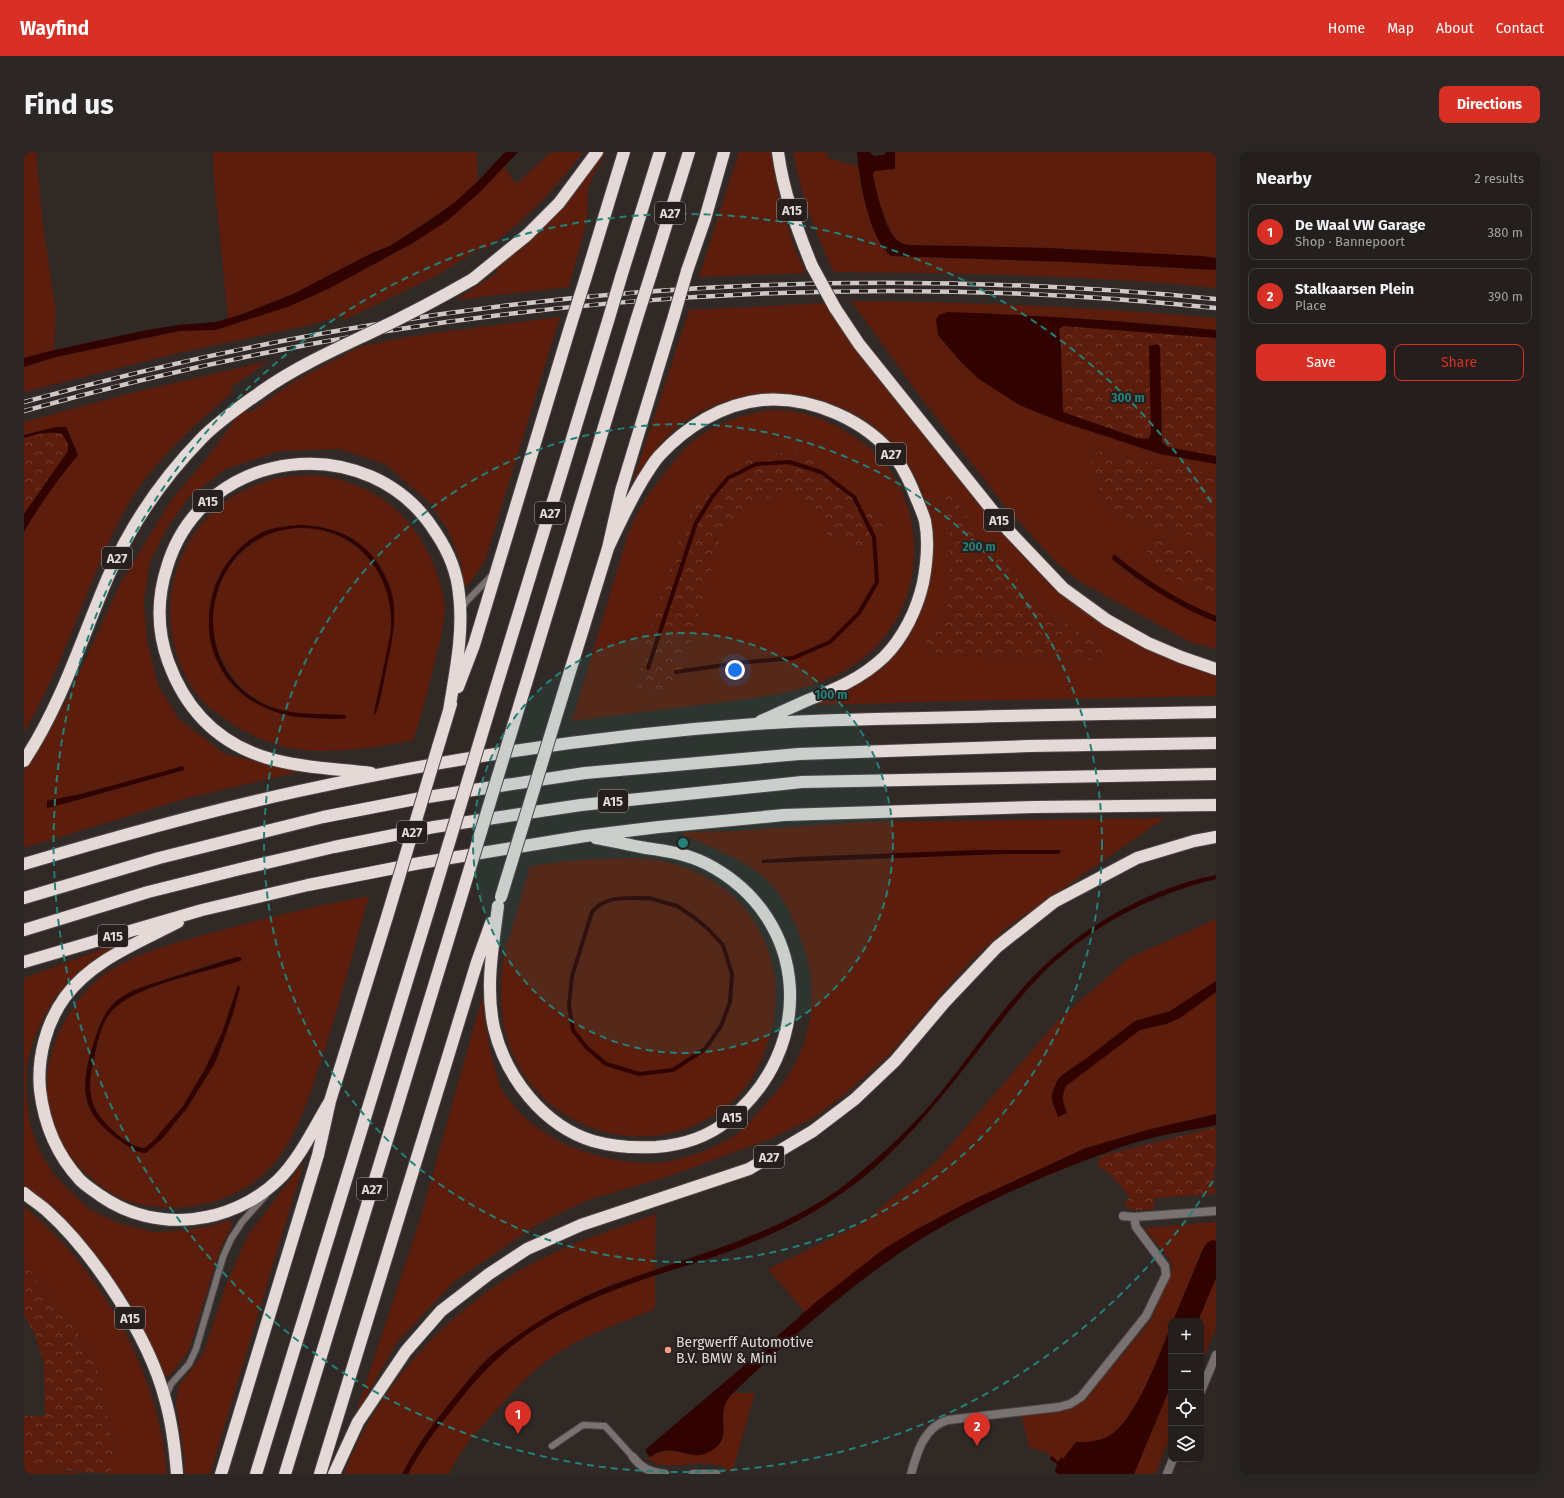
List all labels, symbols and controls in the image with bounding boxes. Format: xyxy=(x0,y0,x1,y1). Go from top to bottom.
text: Wayfind xyxy=(20,17,89,40)
text: Home xyxy=(1328,20,1365,37)
text: Map xyxy=(1387,20,1414,37)
text: About xyxy=(1436,20,1474,37)
text: Contact xyxy=(1496,20,1544,37)
button: Directions xyxy=(1439,86,1540,123)
text: Find us xyxy=(24,88,114,121)
text: Nearby xyxy=(1256,168,1311,189)
text: 2 results xyxy=(1474,171,1524,186)
road number: A15 xyxy=(777,199,807,221)
road number: A27 xyxy=(655,202,685,224)
text: De Waal VW Garage xyxy=(1295,216,1426,234)
text: 1 xyxy=(1267,225,1273,240)
text: 380 m xyxy=(1488,225,1523,240)
text: Shop · Bannepoort xyxy=(1295,234,1405,249)
text: Stalkaarsen Plein xyxy=(1295,280,1414,298)
text: 2 xyxy=(1267,289,1273,304)
text: 390 m xyxy=(1488,289,1523,304)
text: Place xyxy=(1295,298,1326,313)
button: Save xyxy=(1256,344,1386,381)
button: Share xyxy=(1394,344,1524,381)
text: 300 m xyxy=(1110,391,1145,405)
road number: A27 xyxy=(876,443,906,465)
road number: A15 xyxy=(193,490,223,512)
road number: A27 xyxy=(535,502,565,524)
road number: A15 xyxy=(984,509,1014,531)
text: 200 m xyxy=(962,540,996,554)
road number: A27 xyxy=(102,547,132,569)
your location xyxy=(725,660,745,680)
text: 100 m xyxy=(815,688,847,702)
road number: A15 xyxy=(598,790,628,812)
road number: A27 xyxy=(397,821,427,843)
centre of rings xyxy=(676,836,690,850)
road number: A15 xyxy=(98,925,128,947)
road number: A15 xyxy=(717,1106,747,1128)
road number: A27 xyxy=(754,1146,784,1168)
road number: A27 xyxy=(357,1178,387,1200)
road number: A15 xyxy=(115,1307,145,1329)
map controls xyxy=(1168,1318,1204,1462)
button: + xyxy=(1168,1318,1204,1354)
place label: Bergwerff Automotive B.V. BMW & Mini xyxy=(676,1334,814,1367)
marker: Bergwerff Automotive B.V. BMW & Mini xyxy=(663,1345,673,1355)
button: − xyxy=(1168,1354,1204,1390)
button: locate xyxy=(1168,1390,1204,1426)
pin: 1 xyxy=(505,1401,531,1434)
pin: 2 xyxy=(964,1413,990,1446)
button: layers xyxy=(1168,1426,1204,1462)

